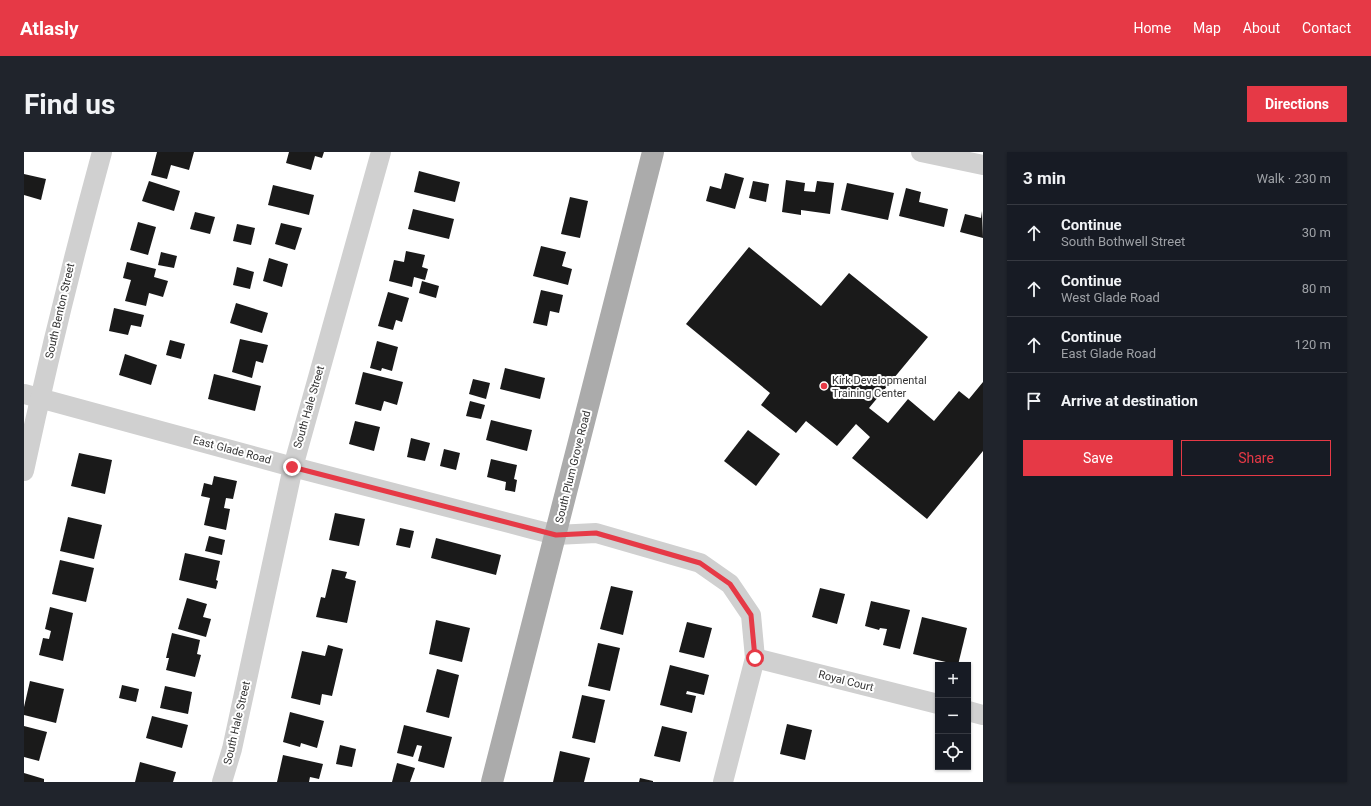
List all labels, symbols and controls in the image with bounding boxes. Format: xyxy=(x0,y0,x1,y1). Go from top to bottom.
text: Atlasly xyxy=(20,17,79,40)
text: Home xyxy=(1133,20,1171,36)
text: Map xyxy=(1193,20,1221,36)
text: About xyxy=(1243,20,1280,36)
text: Contact xyxy=(1302,20,1351,36)
button: Directions xyxy=(1247,86,1347,122)
text: Find us xyxy=(24,88,115,121)
text: 3 min xyxy=(1023,168,1066,188)
text: Walk · 230 m xyxy=(1256,171,1331,186)
text: Continue xyxy=(1061,216,1122,234)
icon: ahead xyxy=(1023,222,1045,244)
text: 30 m xyxy=(1302,225,1331,240)
text: South Bothwell Street xyxy=(1061,234,1185,249)
street label: South Benton Street xyxy=(43,262,77,360)
text: Continue xyxy=(1061,272,1122,290)
icon: ahead xyxy=(1023,278,1045,300)
text: 80 m xyxy=(1302,281,1331,296)
text: West Glade Road xyxy=(1061,290,1160,305)
text: Continue xyxy=(1061,328,1122,346)
icon: ahead xyxy=(1023,334,1045,356)
text: 120 m xyxy=(1294,337,1331,352)
text: East Glade Road xyxy=(1061,346,1156,361)
street label: South Hale Street xyxy=(291,364,327,450)
place label: Kirk Developmental Training Center xyxy=(832,374,927,400)
marker: Kirk Developmental Training Center xyxy=(819,381,829,391)
icon: arrive xyxy=(1023,390,1045,412)
text: Arrive at destination xyxy=(1061,392,1198,410)
street label: South Plum Grove Road xyxy=(553,409,593,525)
street label: East Glade Road xyxy=(191,433,273,467)
button: Save xyxy=(1023,440,1173,476)
button: Share xyxy=(1181,440,1331,476)
route end xyxy=(283,458,301,476)
route start xyxy=(746,649,764,667)
map controls xyxy=(935,662,971,770)
button: + xyxy=(935,662,971,698)
street label: Royal Court xyxy=(817,668,875,694)
street label: South Hale Street xyxy=(221,680,253,766)
button: − xyxy=(935,698,971,734)
button: locate xyxy=(935,734,971,770)

